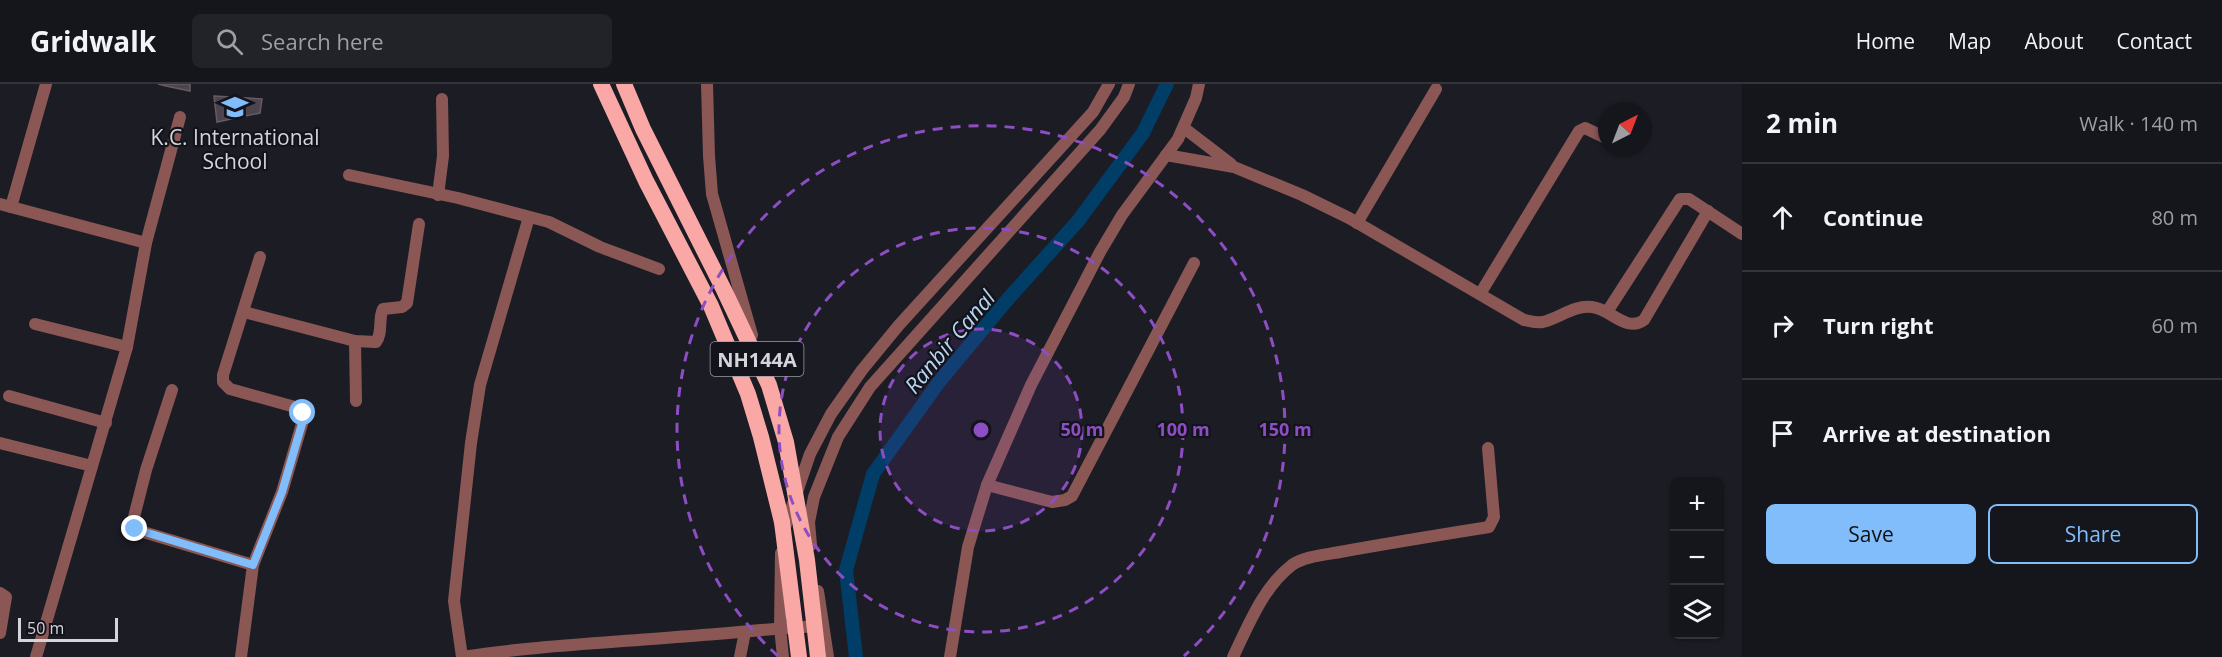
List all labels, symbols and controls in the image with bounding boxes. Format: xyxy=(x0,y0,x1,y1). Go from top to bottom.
search box xyxy=(192,14,612,68)
text: Gridwalk xyxy=(30,22,156,60)
icon: search xyxy=(213,25,246,58)
text: Search here xyxy=(261,26,384,56)
text: Home xyxy=(1856,27,1915,55)
text: Map xyxy=(1948,27,1991,55)
text: About xyxy=(2024,27,2084,55)
text: Contact xyxy=(2117,27,2192,55)
school or university icon: K.C. International School xyxy=(220,92,250,122)
north arrow xyxy=(1598,102,1652,156)
text: 2 min xyxy=(1766,105,1838,141)
text: Walk · 140 m xyxy=(2079,110,2198,137)
place label: K.C. International School xyxy=(151,123,320,175)
icon: ahead xyxy=(1766,201,1799,234)
text: Continue xyxy=(1823,202,1923,232)
text: 80 m xyxy=(2151,204,2198,231)
water label: Ranbir Canal xyxy=(897,283,1001,399)
icon: right xyxy=(1766,309,1799,342)
text: Turn right xyxy=(1823,310,1934,340)
text: 60 m xyxy=(2151,312,2198,339)
road number: NH144A xyxy=(710,342,804,376)
route start xyxy=(289,399,315,425)
text: 50 m xyxy=(1061,417,1103,441)
text: 100 m xyxy=(1156,417,1210,441)
text: 150 m xyxy=(1258,417,1312,441)
icon: arrive xyxy=(1766,417,1799,450)
text: Arrive at destination xyxy=(1823,418,2051,448)
centre of rings xyxy=(971,420,991,440)
map controls xyxy=(1670,477,1724,639)
button: + xyxy=(1670,477,1724,531)
button: Save xyxy=(1766,504,1976,564)
button: Share xyxy=(1988,504,2198,564)
route end xyxy=(121,515,147,541)
button: − xyxy=(1670,531,1724,585)
button: layers xyxy=(1670,585,1724,639)
scale bar xyxy=(18,615,118,642)
text: 50 m xyxy=(27,617,64,639)

